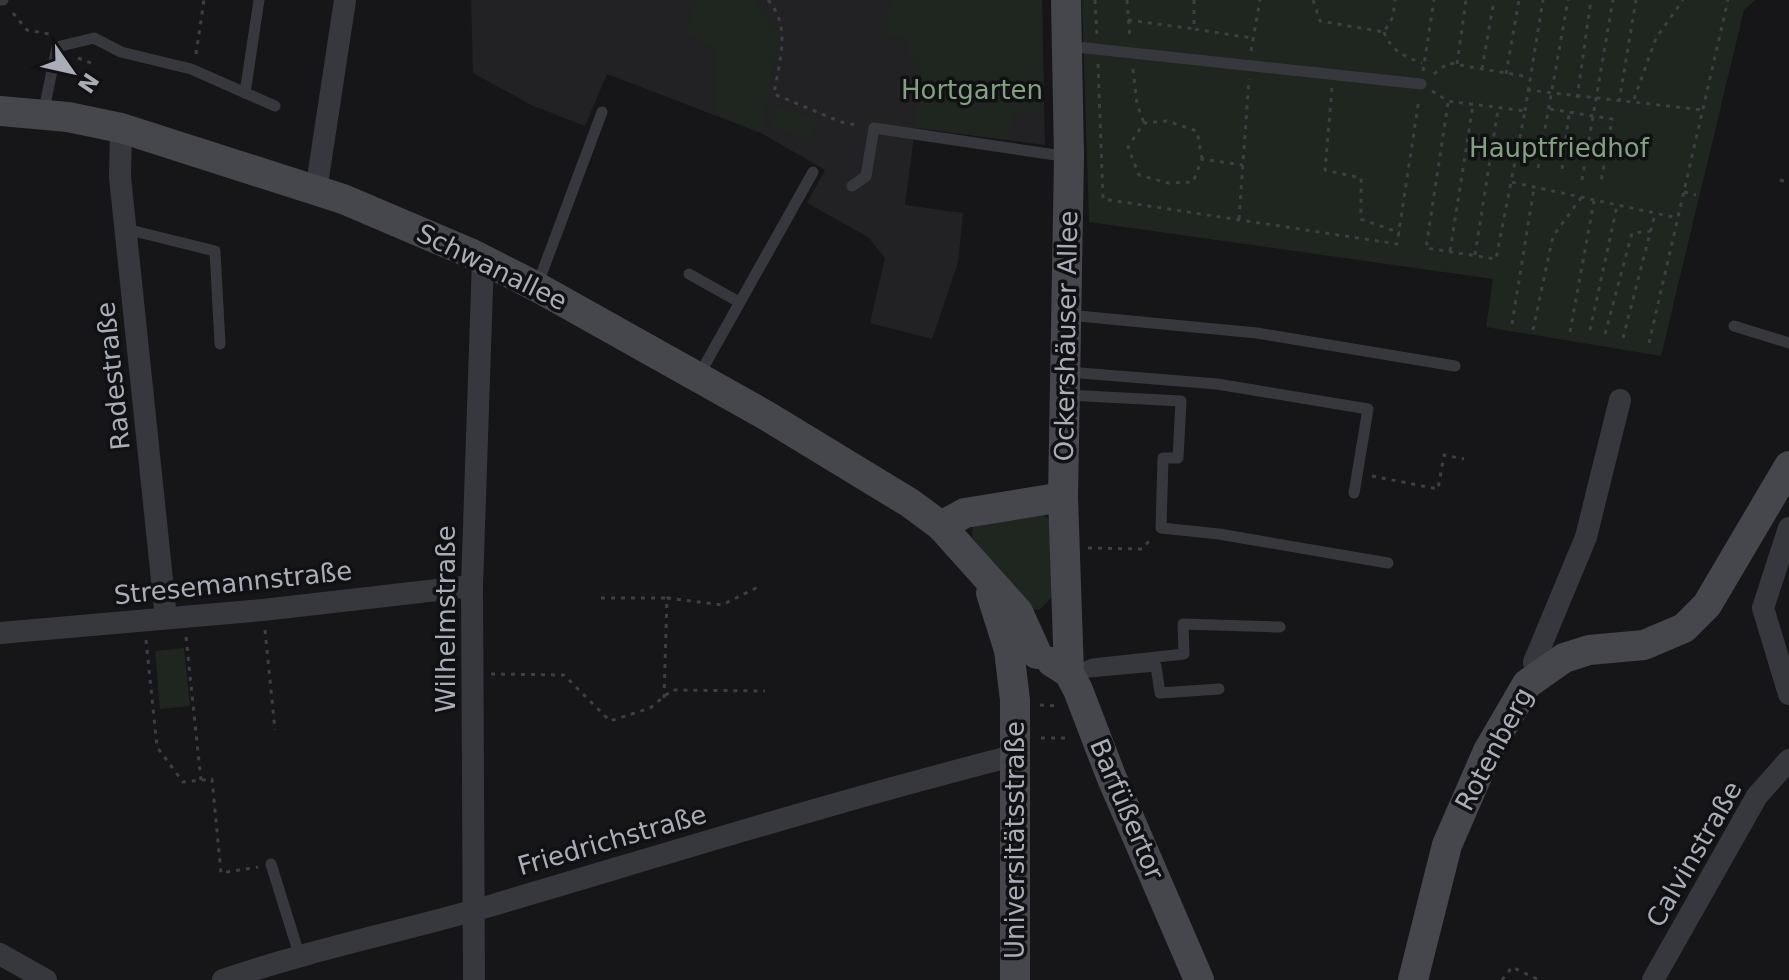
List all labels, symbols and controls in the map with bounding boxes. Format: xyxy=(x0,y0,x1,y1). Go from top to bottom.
north arrow xyxy=(32,32,112,112)
text: N xyxy=(73,68,104,98)
park label: Hortgarten xyxy=(901,75,1043,105)
park label: Hauptfriedhof xyxy=(1469,133,1650,163)
street label: Ockershäuser Allee xyxy=(1049,210,1083,462)
street label: Schwanallee xyxy=(412,218,572,316)
street label: Radestraße xyxy=(90,301,136,451)
street label: Wilhelmstraße xyxy=(431,525,461,713)
street label: Stresemannstraße xyxy=(112,556,354,610)
street label: Rotenberg xyxy=(1449,682,1539,816)
street label: Universitätsstraße xyxy=(1000,721,1030,959)
street label: Barfüßertor xyxy=(1084,734,1170,884)
street label: Calvinstraße xyxy=(1640,776,1748,932)
street label: Friedrichstraße xyxy=(514,799,710,881)

